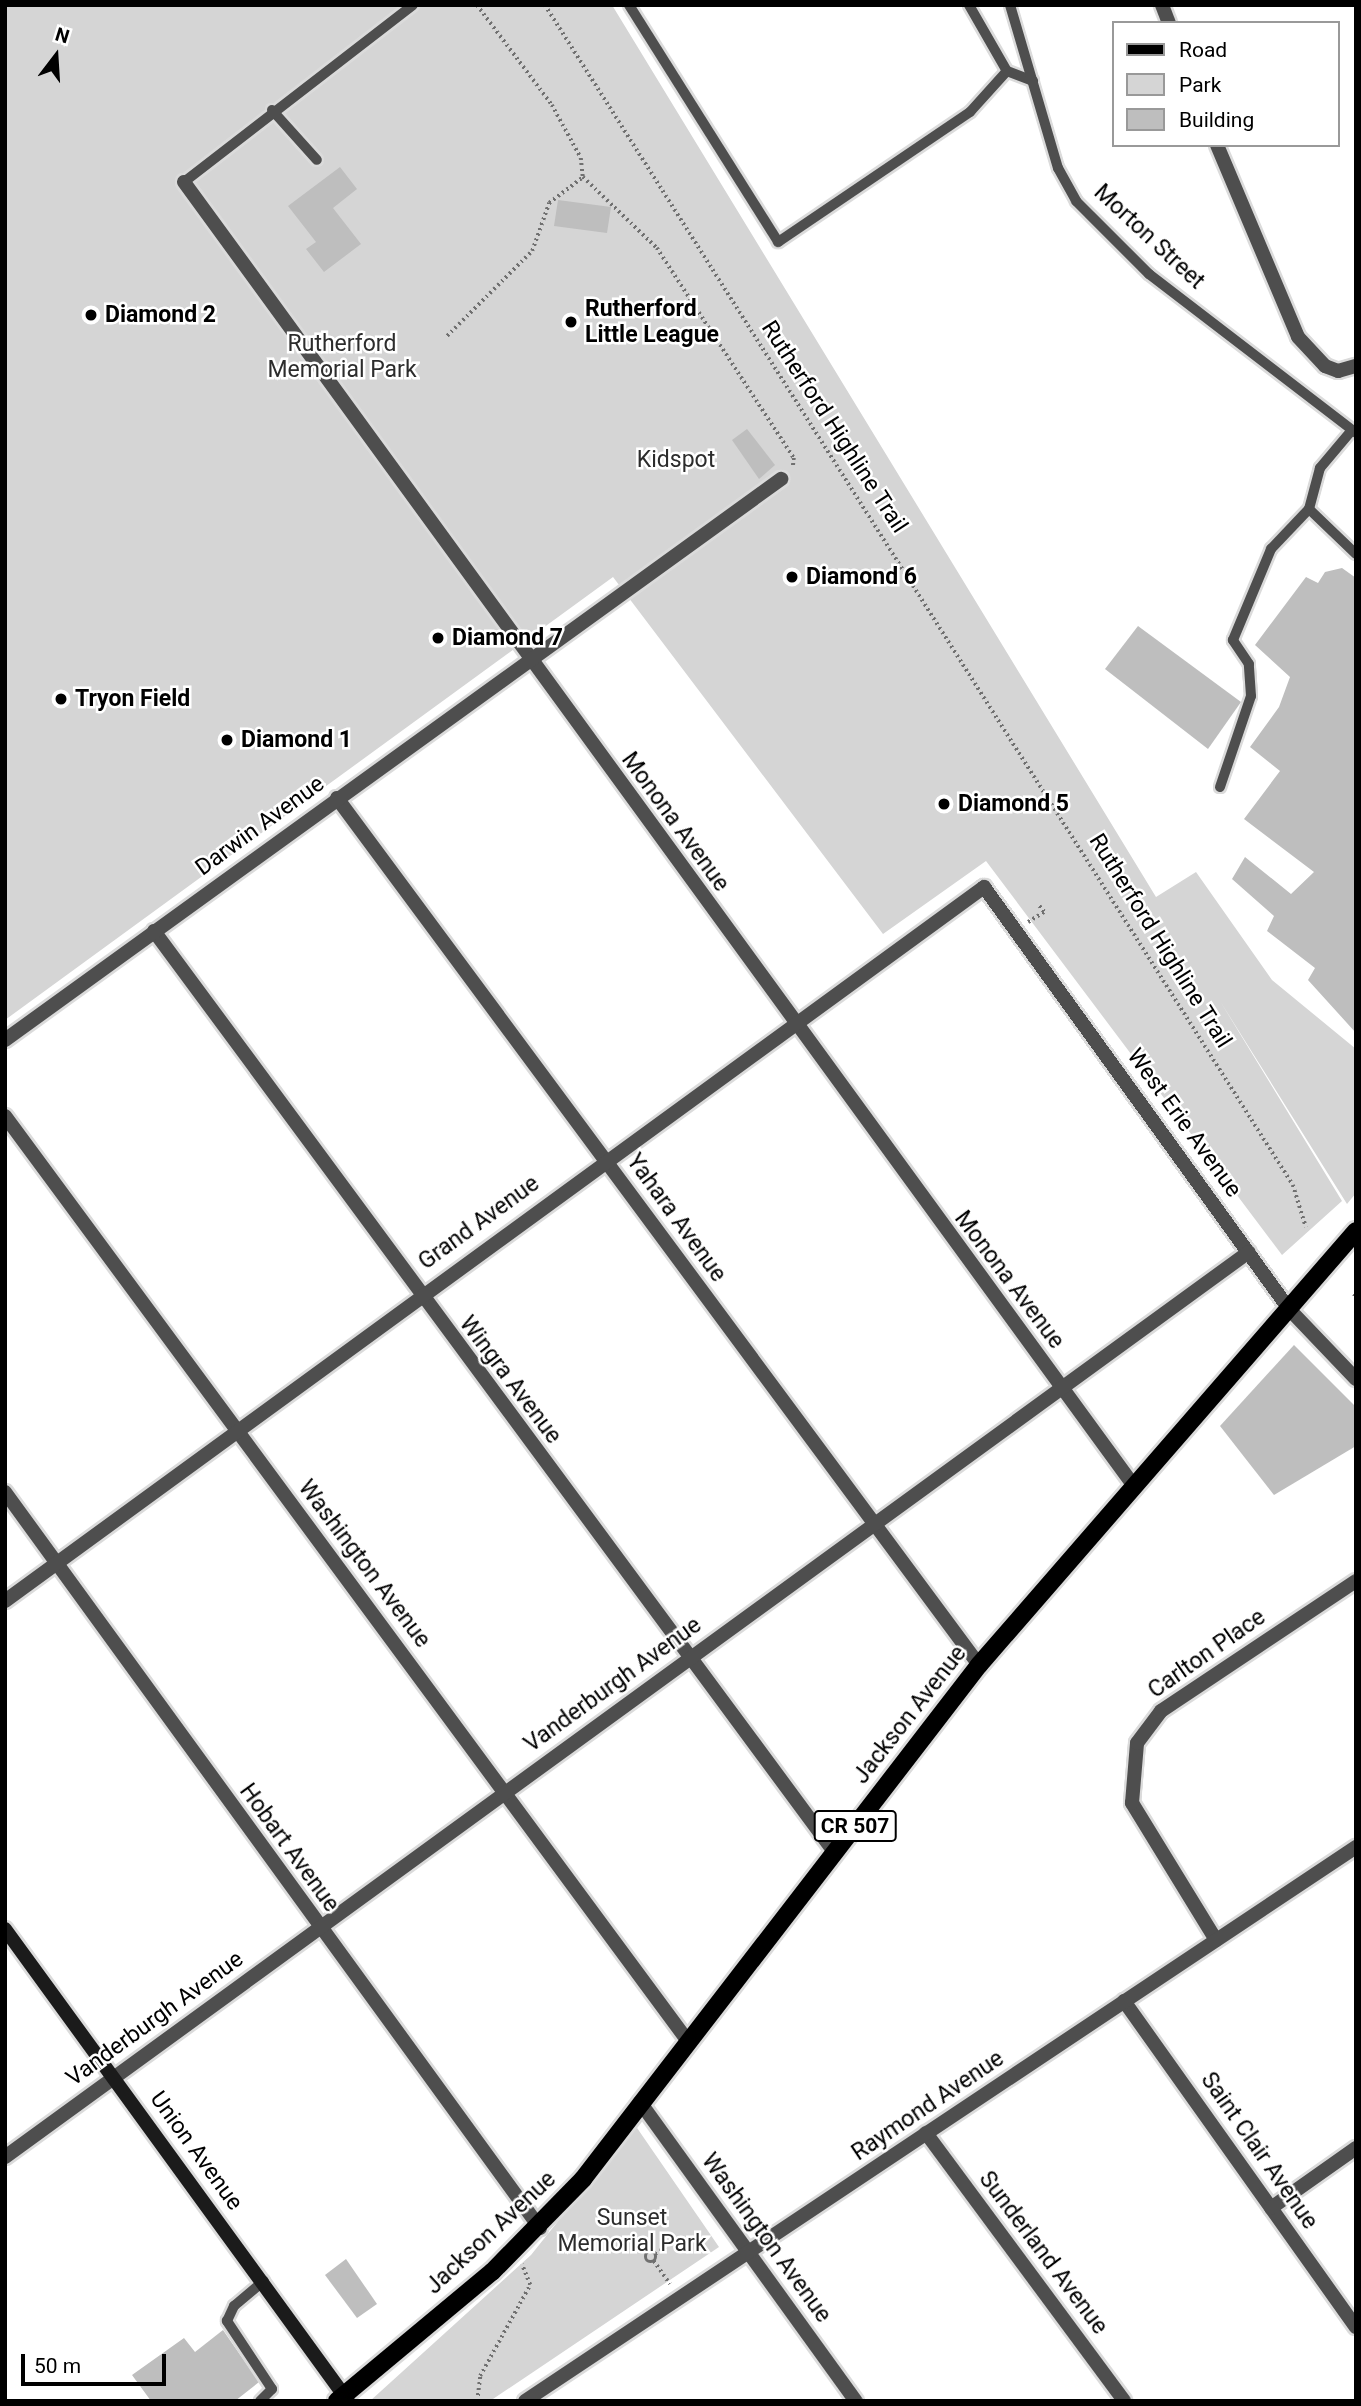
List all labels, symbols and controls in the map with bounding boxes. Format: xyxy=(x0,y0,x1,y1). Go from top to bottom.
north arrow xyxy=(21,21,91,91)
legend xyxy=(1112,21,1340,147)
text: N xyxy=(53,22,72,48)
text: Road xyxy=(1179,38,1227,62)
text: Park xyxy=(1179,73,1221,97)
text: Building xyxy=(1179,108,1254,132)
street label: Morton Street xyxy=(1088,179,1210,295)
place label: Rutherford Little League xyxy=(585,295,719,349)
place label: Diamond 2 xyxy=(105,301,216,329)
marker: Diamond 2 xyxy=(83,307,99,323)
marker: Rutherford Little League xyxy=(563,314,579,330)
street label: Rutherford Highline Trail xyxy=(755,316,913,538)
park label: Rutherford Memorial Park xyxy=(267,330,417,384)
park label: Kidspot xyxy=(637,446,715,474)
place label: Diamond 6 xyxy=(806,563,917,591)
marker: Diamond 6 xyxy=(784,569,800,585)
place label: Diamond 7 xyxy=(452,624,563,652)
marker: Diamond 7 xyxy=(430,630,446,646)
place label: Tryon Field xyxy=(75,685,190,713)
marker: Tryon Field xyxy=(53,691,69,707)
place label: Diamond 1 xyxy=(241,726,352,754)
marker: Diamond 1 xyxy=(219,732,235,748)
street label: Monona Avenue xyxy=(615,747,735,897)
street label: Darwin Avenue xyxy=(190,770,330,882)
place label: Diamond 5 xyxy=(958,790,1069,818)
marker: Diamond 5 xyxy=(936,796,952,812)
street label: Rutherford Highline Trail xyxy=(1083,829,1237,1053)
street label: West Erie Avenue xyxy=(1121,1043,1247,1203)
street label: Yahara Avenue xyxy=(620,1149,732,1287)
street label: Grand Avenue xyxy=(413,1170,545,1276)
street label: Monona Avenue xyxy=(948,1206,1070,1354)
street label: Wingra Avenue xyxy=(453,1311,567,1449)
street label: Washington Avenue xyxy=(292,1475,436,1653)
street label: Carlton Place xyxy=(1143,1604,1271,1704)
street label: Vanderburgh Avenue xyxy=(519,1612,707,1758)
street label: Jackson Avenue xyxy=(848,1641,972,1789)
street label: Hobart Avenue xyxy=(233,1779,345,1917)
road number: CR 507 xyxy=(813,1808,897,1843)
street label: Vanderburgh Avenue xyxy=(61,1946,249,2092)
street label: Raymond Avenue xyxy=(847,2045,1009,2167)
street label: Saint Clair Avenue xyxy=(1195,2067,1323,2235)
street label: Union Avenue xyxy=(144,2086,248,2216)
street label: Washington Avenue xyxy=(695,2148,837,2328)
street label: Jackson Avenue xyxy=(420,2166,562,2300)
street label: Sunderland Avenue xyxy=(973,2166,1113,2340)
park label: Sunset Memorial Park xyxy=(557,2204,707,2258)
scale bar xyxy=(24,2340,170,2384)
text: 50 m xyxy=(34,2354,81,2378)

